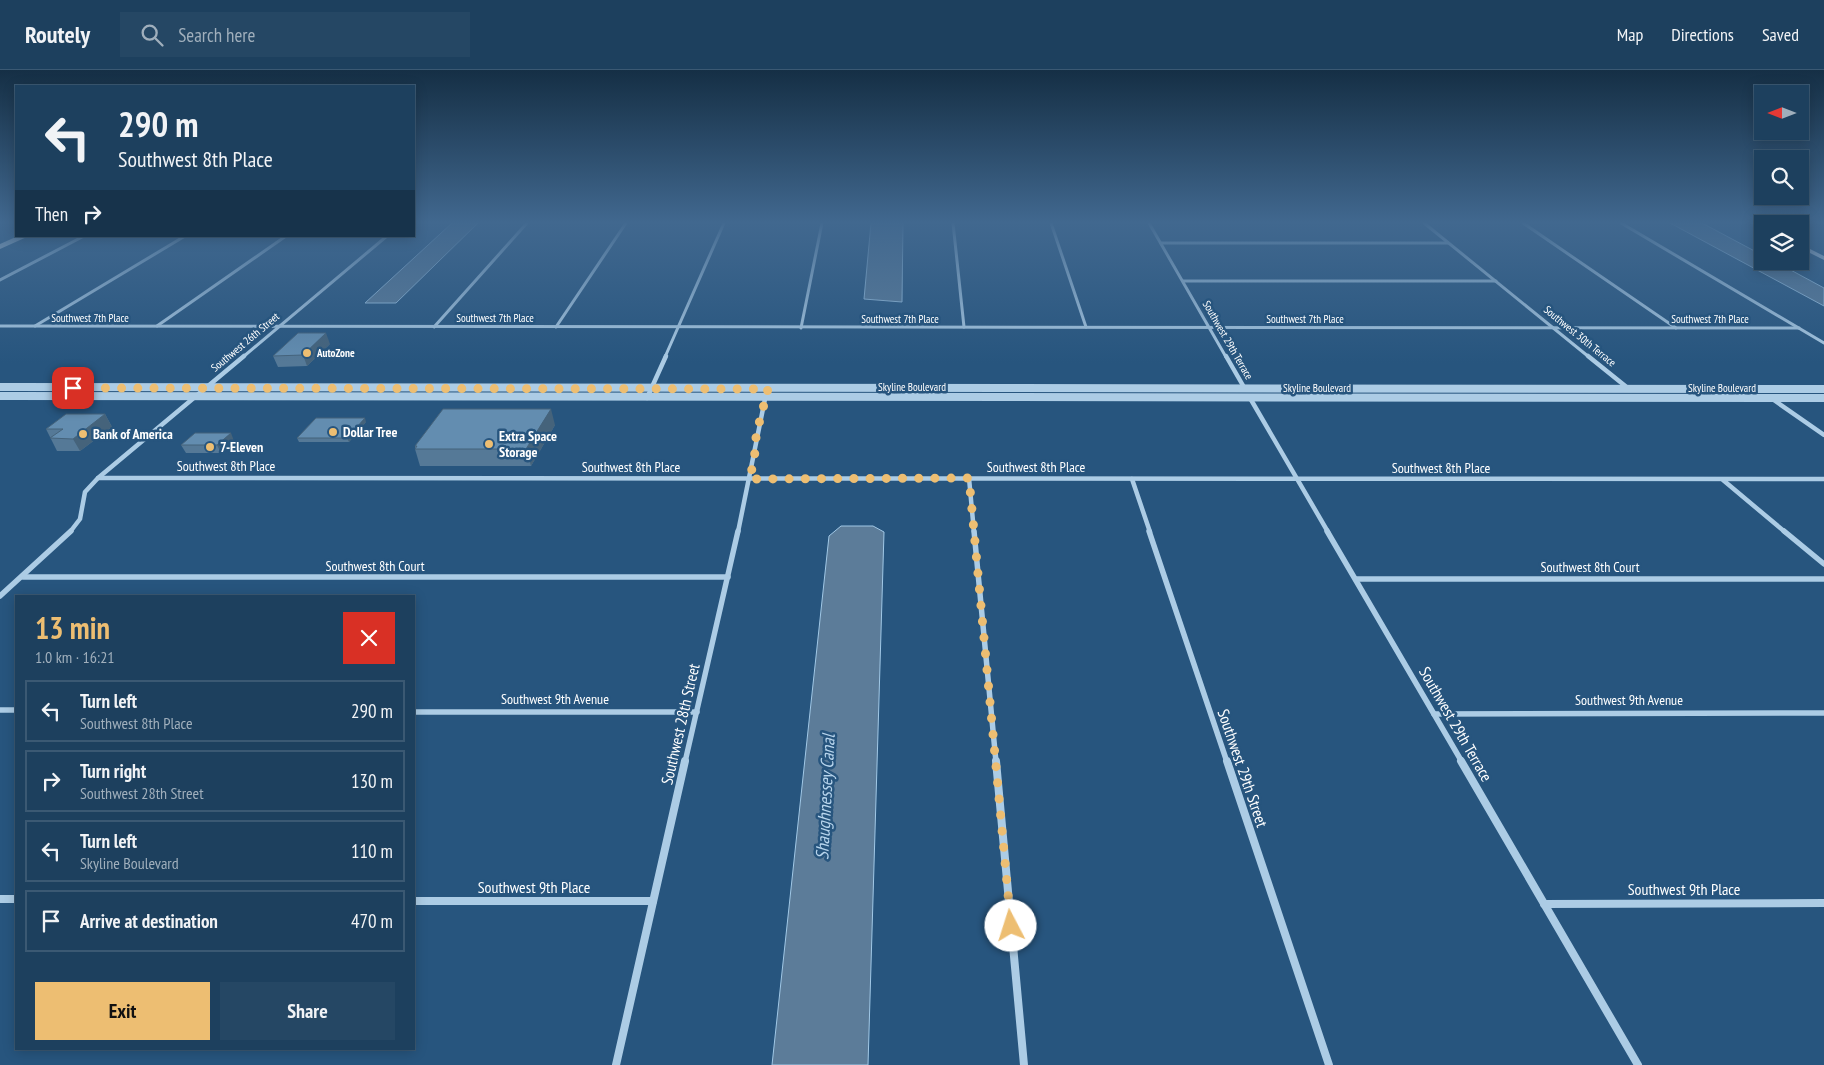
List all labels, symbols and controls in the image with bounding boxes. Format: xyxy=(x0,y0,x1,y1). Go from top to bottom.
search box xyxy=(120,12,470,57)
text: Routely xyxy=(25,19,90,50)
icon: search xyxy=(138,21,166,49)
text: Search here xyxy=(178,23,255,47)
text: Map xyxy=(1617,23,1643,46)
text: Directions xyxy=(1671,23,1734,46)
text: Saved xyxy=(1762,23,1799,46)
north arrow xyxy=(1754,85,1809,140)
map controls xyxy=(1754,85,1809,270)
text: 290 m xyxy=(118,101,199,147)
icon: left xyxy=(35,105,100,170)
text: Southwest 8th Place xyxy=(118,145,273,173)
button: search xyxy=(1754,150,1809,205)
icon: right xyxy=(78,200,106,228)
text: Then xyxy=(35,202,68,226)
button: layers xyxy=(1754,215,1809,270)
street label: Southwest 29th Terrace xyxy=(1200,298,1257,382)
street label: Southwest 30th Terrace xyxy=(1541,303,1619,370)
street label: Southwest 26th Street xyxy=(208,309,282,375)
street label: Southwest 7th Place xyxy=(51,311,129,325)
street label: Southwest 7th Place xyxy=(456,311,534,325)
street label: Southwest 7th Place xyxy=(861,312,939,326)
street label: Southwest 7th Place xyxy=(1266,312,1344,326)
street label: Southwest 7th Place xyxy=(1671,312,1749,326)
place label: AutoZone xyxy=(316,346,355,360)
marker: AutoZone xyxy=(301,347,313,359)
pin xyxy=(52,367,94,409)
icon: arrive xyxy=(59,374,87,402)
street label: Skyline Boulevard xyxy=(878,380,946,394)
street label: Skyline Boulevard xyxy=(1283,381,1351,395)
street label: Skyline Boulevard xyxy=(1688,381,1756,395)
place label: Dollar Tree xyxy=(343,423,397,441)
place label: Bank of America xyxy=(93,425,173,443)
marker: Dollar Tree xyxy=(327,426,339,438)
place label: Extra Space Storage xyxy=(499,427,557,461)
marker: Bank of America xyxy=(77,428,89,440)
place label: 7-Eleven xyxy=(220,438,263,456)
marker: Extra Space Storage xyxy=(483,438,495,450)
marker: 7-Eleven xyxy=(204,441,216,453)
street label: Southwest 8th Place xyxy=(177,457,276,475)
street label: Southwest 8th Place xyxy=(582,458,681,476)
street label: Southwest 8th Place xyxy=(987,458,1086,476)
street label: Southwest 8th Place xyxy=(1392,459,1491,477)
street label: Southwest 8th Court xyxy=(325,557,425,575)
street label: Southwest 8th Court xyxy=(1540,558,1640,576)
text: 13 min xyxy=(35,608,110,647)
button: close xyxy=(343,612,395,664)
text: 1.0 km · 16:21 xyxy=(35,647,115,667)
street label: Southwest 28th Street xyxy=(656,661,704,786)
street label: Southwest 29th Terrace xyxy=(1415,663,1497,785)
text: Turn left xyxy=(80,689,137,713)
street label: Southwest 9th Avenue xyxy=(501,690,609,708)
street label: Southwest 9th Avenue xyxy=(1575,691,1683,709)
icon: left xyxy=(37,697,65,725)
text: 290 m xyxy=(351,699,393,723)
street label: Southwest 29th Street xyxy=(1213,706,1273,830)
text: Southwest 8th Place xyxy=(80,713,193,733)
water label: Shaughnessey Canal xyxy=(810,732,840,860)
text: Turn right xyxy=(80,759,146,783)
icon: right xyxy=(37,767,65,795)
text: 130 m xyxy=(351,769,393,793)
text: Southwest 28th Street xyxy=(80,783,204,803)
text: Turn left xyxy=(80,829,137,853)
icon: left xyxy=(37,837,65,865)
text: 110 m xyxy=(351,839,393,863)
text: Skyline Boulevard xyxy=(80,853,179,873)
street label: Southwest 9th Place xyxy=(478,877,590,897)
street label: Southwest 9th Place xyxy=(1628,879,1740,899)
position arrow xyxy=(984,899,1036,951)
icon: arrive xyxy=(37,907,65,935)
text: Arrive at destination xyxy=(80,909,218,933)
text: 470 m xyxy=(351,909,393,933)
button: Exit xyxy=(35,982,210,1040)
button: Share xyxy=(220,982,395,1040)

